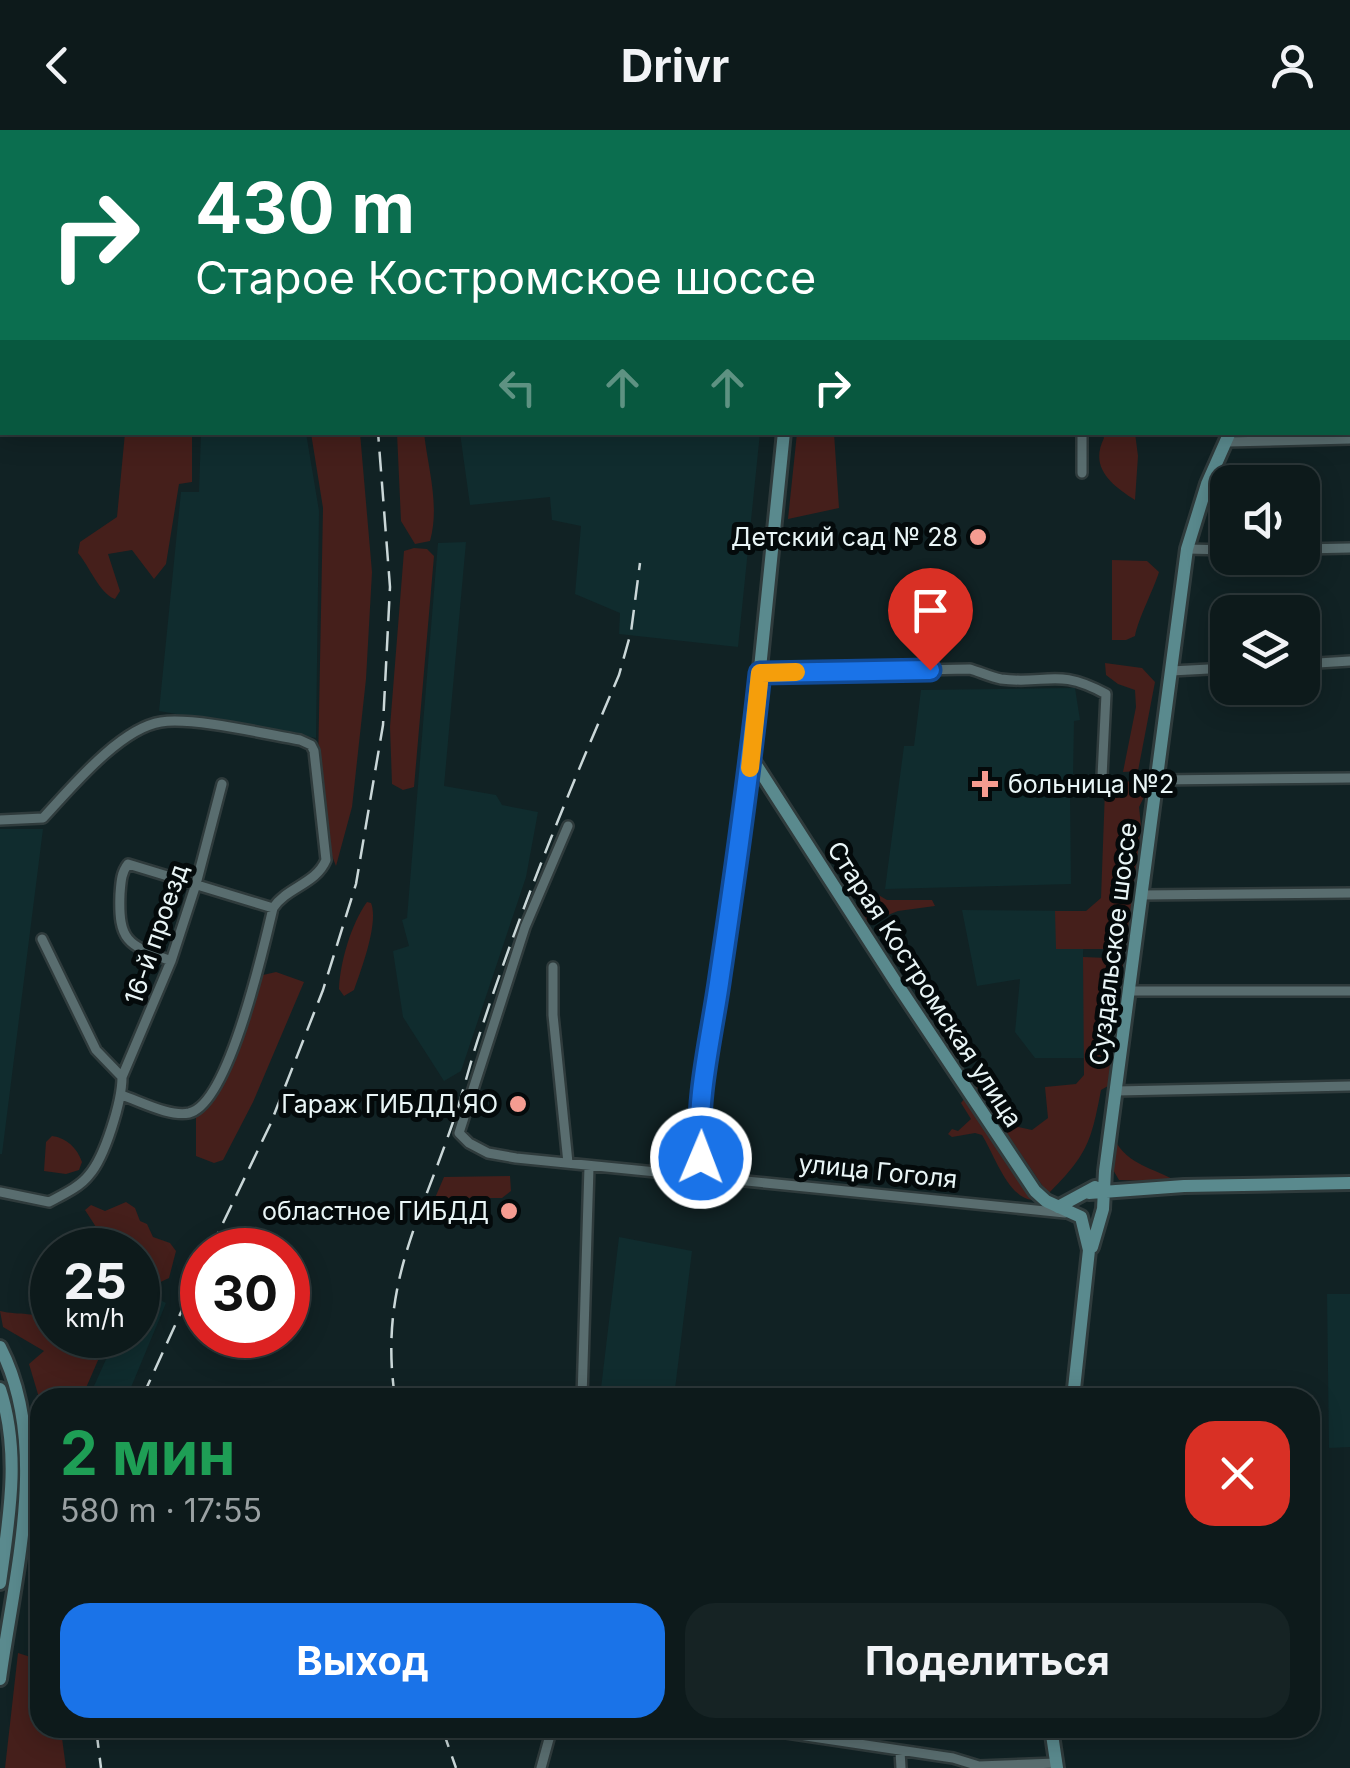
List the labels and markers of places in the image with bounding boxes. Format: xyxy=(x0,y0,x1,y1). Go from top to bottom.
place label: Детский сад № 28 xyxy=(731,522,958,552)
marker: Детский сад № 28 xyxy=(967,526,989,548)
pin xyxy=(888,568,973,671)
place label: больница №2 xyxy=(1008,769,1174,799)
marker: больница №2 xyxy=(972,771,998,797)
place label: Гараж ГИБДД ЯО xyxy=(281,1089,498,1119)
marker: Гараж ГИБДД ЯО xyxy=(507,1093,529,1115)
place label: областное ГИБДД xyxy=(262,1196,489,1226)
marker: областное ГИБДД xyxy=(498,1200,520,1222)

